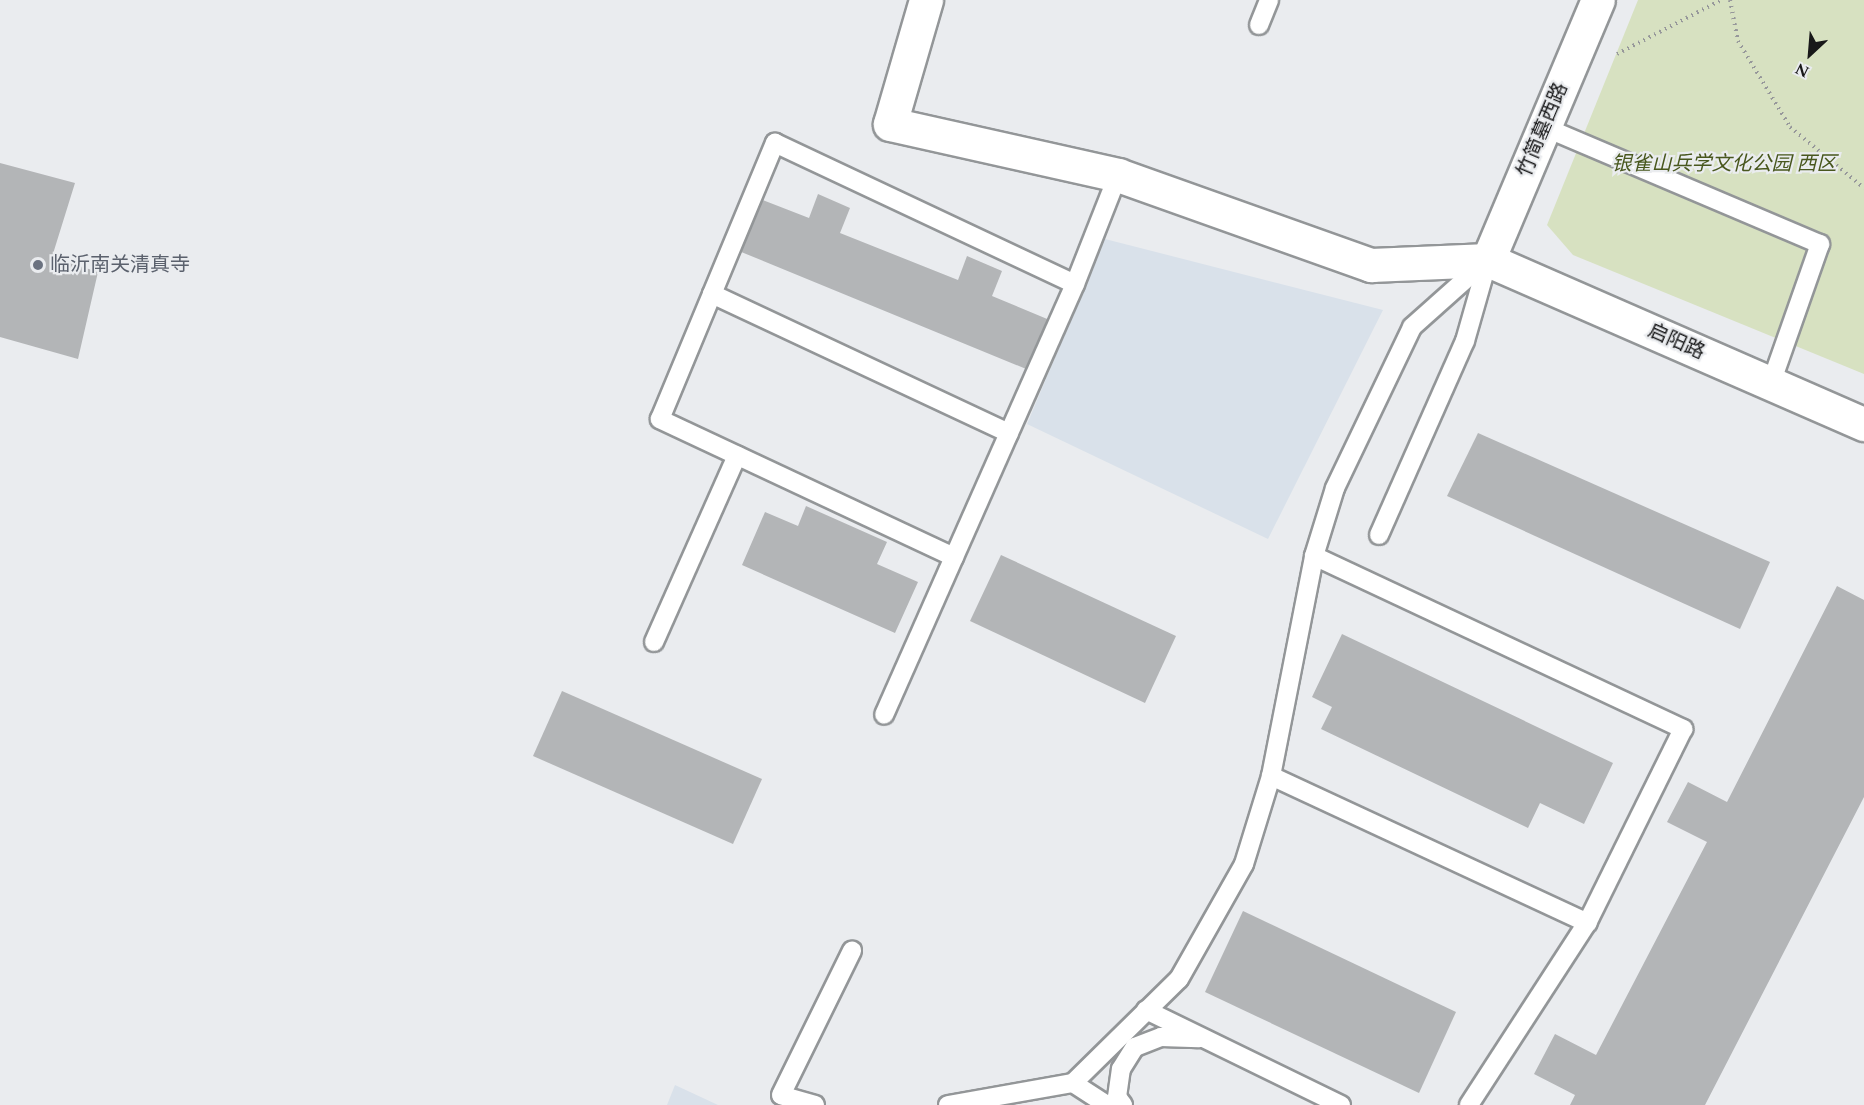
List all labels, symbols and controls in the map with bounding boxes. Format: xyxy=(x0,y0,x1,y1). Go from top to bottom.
north arrow xyxy=(1780,24,1840,84)
text: N xyxy=(1791,57,1813,84)
street label: 竹简墓西路 xyxy=(1512,79,1574,181)
park label: 银雀山兵学文化公园 西区 xyxy=(1612,152,1836,176)
place label: 临沂南关清真寺 xyxy=(50,253,190,277)
marker: 临沂南关清真寺 xyxy=(31,258,45,272)
street label: 启阳路 xyxy=(1644,319,1708,365)

